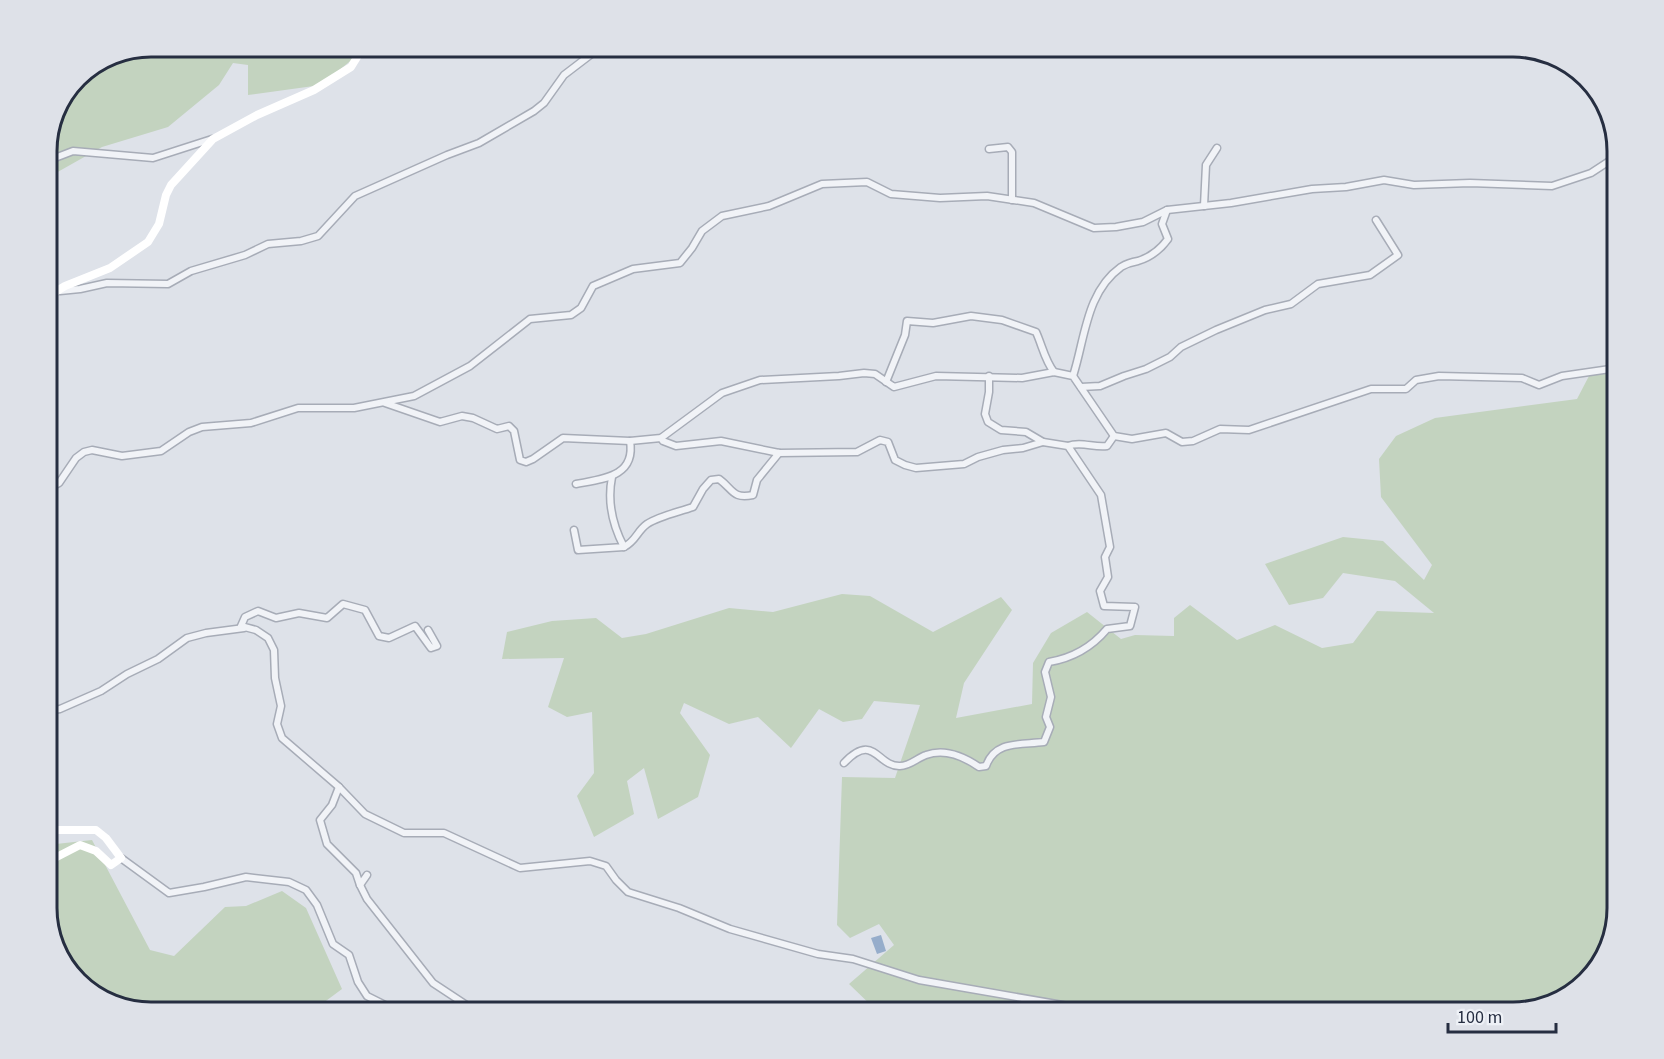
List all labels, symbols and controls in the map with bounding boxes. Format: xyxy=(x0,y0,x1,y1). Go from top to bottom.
scale bar xyxy=(1448,996,1556,1034)
text: 100 m xyxy=(1457,1005,1502,1030)

